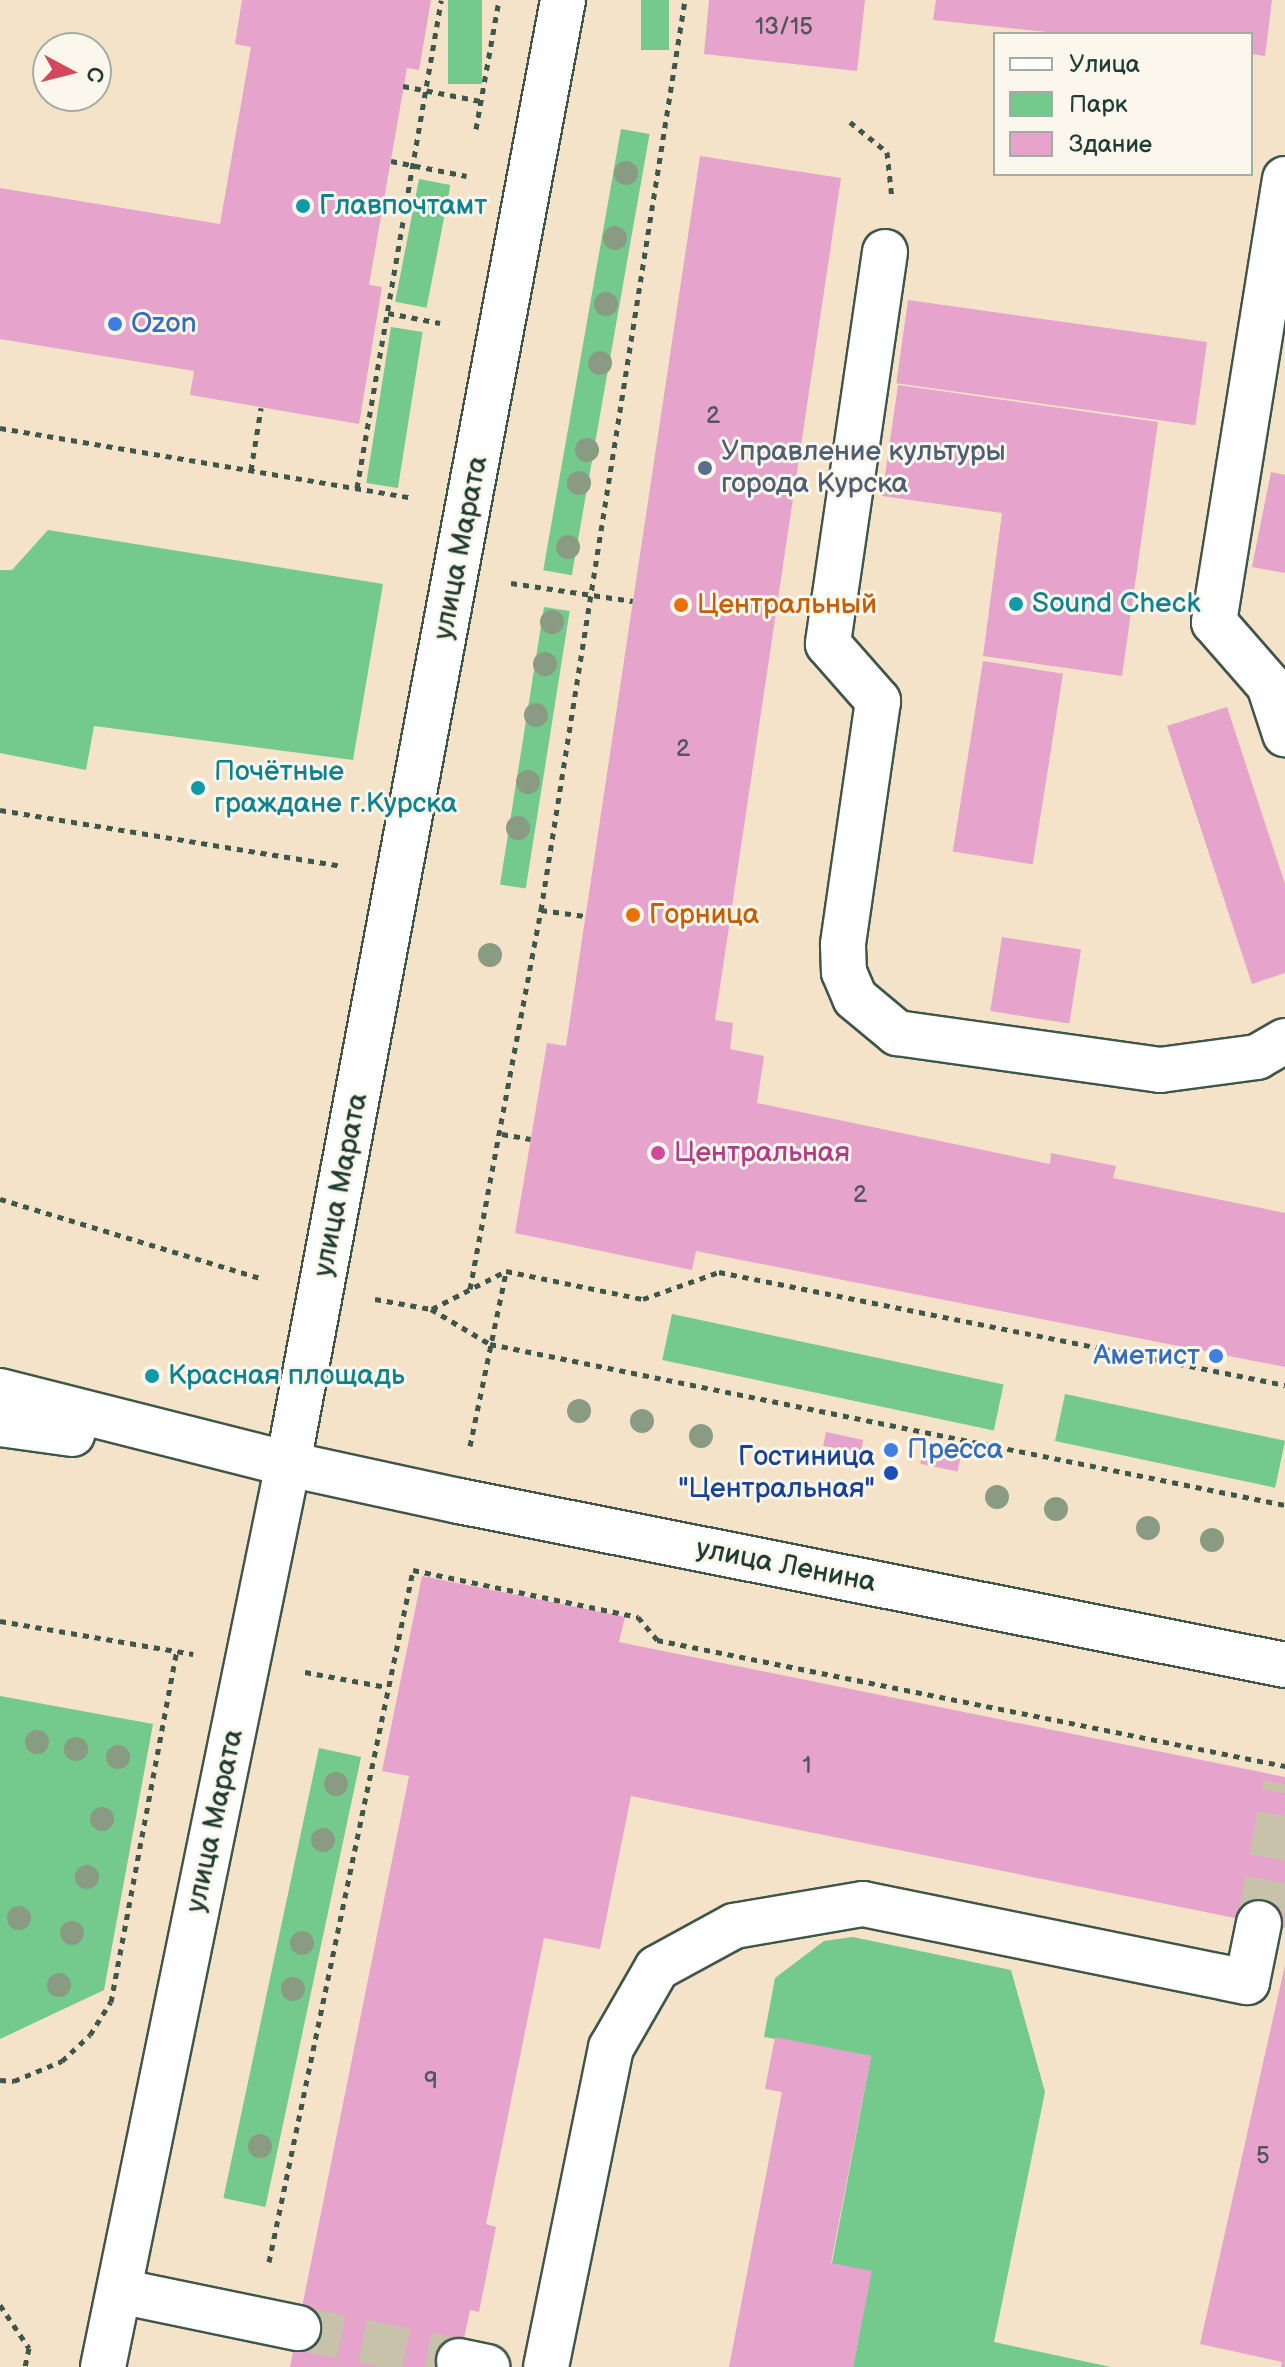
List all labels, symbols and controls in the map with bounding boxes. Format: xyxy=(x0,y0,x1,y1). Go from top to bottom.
house number: 13/15 xyxy=(755,13,813,41)
north arrow xyxy=(32,32,112,112)
legend xyxy=(993,32,1253,176)
text: Улица xyxy=(1069,50,1140,79)
text: С xyxy=(80,65,109,84)
text: Парк xyxy=(1069,90,1127,119)
text: Здание xyxy=(1069,130,1152,159)
place label: Главпочтамт xyxy=(319,189,487,223)
marker: Главпочтамт xyxy=(294,197,312,215)
place label: Ozon xyxy=(131,307,197,341)
marker: Ozon xyxy=(106,315,124,333)
house number: 2 xyxy=(706,402,720,430)
place label: Управление культуры города Курска xyxy=(721,435,1006,501)
street label: улица Марата xyxy=(427,453,495,643)
marker: Управление культуры города Курска xyxy=(696,459,714,477)
place label: Sound Check xyxy=(1032,587,1200,621)
place label: Центральный xyxy=(697,588,877,622)
marker: Sound Check xyxy=(1007,595,1025,613)
marker: Центральный xyxy=(672,596,690,614)
house number: 2 xyxy=(676,735,690,763)
place label: Почётные граждане г.Курска xyxy=(214,755,457,821)
marker: Почётные граждане г.Курска xyxy=(189,779,207,797)
place label: Горница xyxy=(649,898,759,932)
marker: Горница xyxy=(624,906,642,924)
street label: улица Марата xyxy=(307,1090,375,1280)
place label: Центральная xyxy=(674,1136,850,1170)
marker: Центральная xyxy=(649,1144,667,1162)
house number: 2 xyxy=(853,1181,867,1209)
place label: Аметист xyxy=(1094,1339,1200,1373)
marker: Аметист xyxy=(1207,1347,1225,1365)
place label: Красная площадь xyxy=(168,1359,405,1393)
marker: Красная площадь xyxy=(143,1367,161,1385)
place label: Пресса xyxy=(907,1433,1003,1467)
place label: Гостиница "Центральная" xyxy=(678,1440,875,1506)
marker: Пресса xyxy=(882,1441,900,1459)
marker: Гостиница "Центральная" xyxy=(882,1464,900,1482)
street label: улица Ленина xyxy=(693,1532,879,1600)
street label: улица Марата xyxy=(179,1726,251,1916)
house number: 1 xyxy=(802,1752,812,1780)
house number: 9 xyxy=(424,2067,438,2095)
house number: 5 xyxy=(1256,2142,1270,2170)

